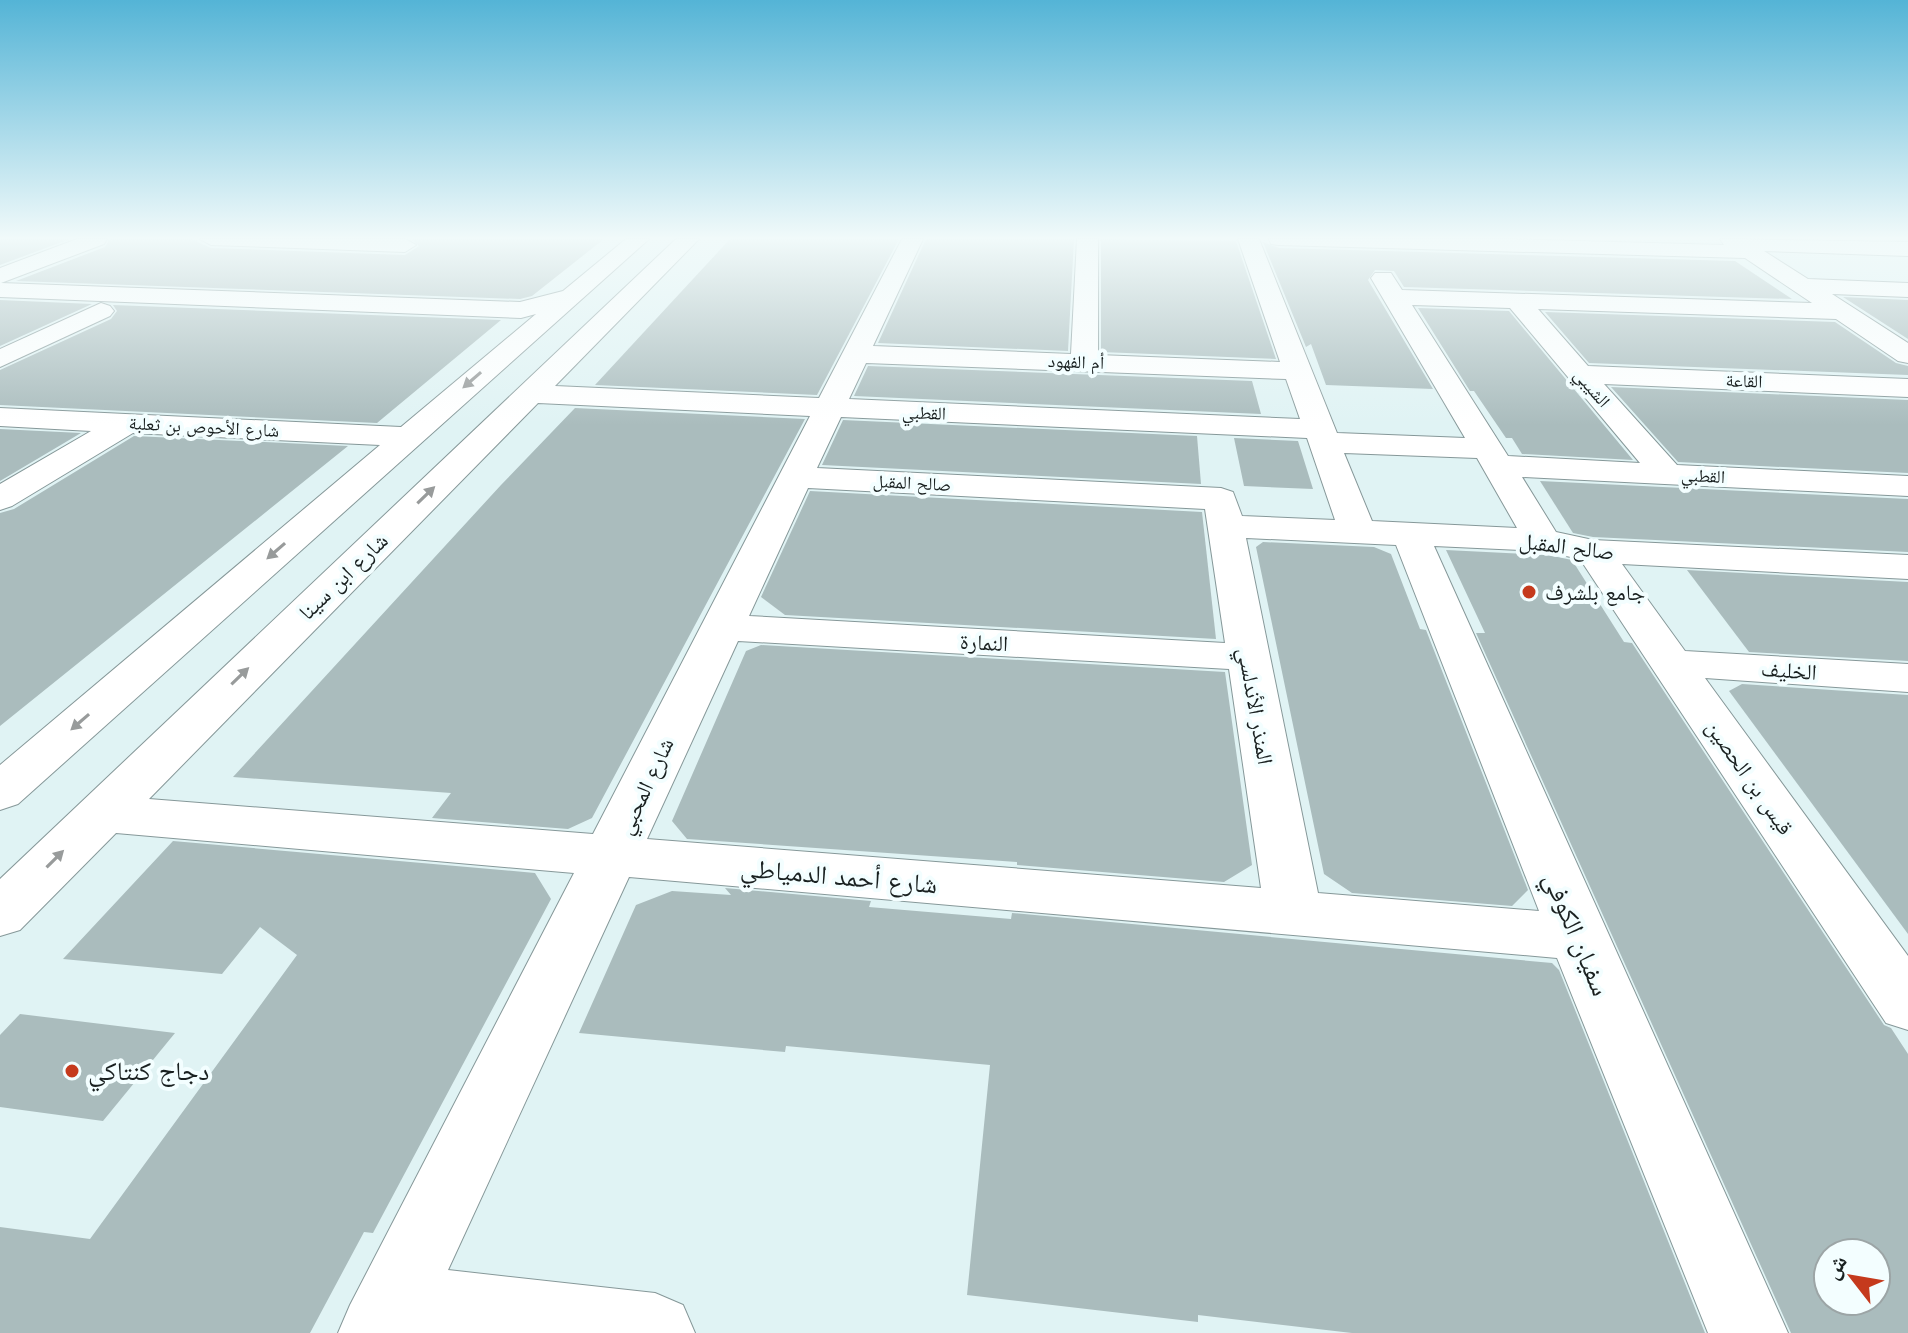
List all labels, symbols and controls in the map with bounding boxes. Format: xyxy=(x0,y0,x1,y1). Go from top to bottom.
street label: أم الفهود xyxy=(1047,348,1105,376)
street label: الشيبي xyxy=(1567,363,1616,414)
street label: القاعة xyxy=(1725,367,1763,395)
one-way arrow xyxy=(462,371,482,388)
street label: القطبي xyxy=(901,399,946,428)
street label: شارع الأحوص بن ثعلبة xyxy=(128,410,280,444)
street label: القطبي xyxy=(1680,462,1726,492)
street label: صالح المقبل xyxy=(872,468,952,498)
one-way arrow xyxy=(416,486,435,504)
street label: صالح المقبل xyxy=(1518,524,1616,568)
street label: شارع ابن سينا xyxy=(291,525,395,627)
one-way arrow xyxy=(266,542,286,559)
place label: جامع بلشرف xyxy=(1545,576,1645,608)
marker: جامع بلشرف xyxy=(1520,583,1538,601)
street label: النمارة xyxy=(959,625,1009,659)
street label: المنذر الأندلسي xyxy=(1228,645,1282,767)
street label: الخليف xyxy=(1760,652,1818,688)
one-way arrow xyxy=(230,668,249,686)
one-way arrow xyxy=(70,713,90,730)
street label: قيس بن الحصين xyxy=(1698,713,1802,841)
street label: شارع المحبي xyxy=(609,732,683,840)
street label: شارع أحمد الدمياطي xyxy=(739,848,939,905)
one-way arrow xyxy=(45,850,64,869)
street label: سفيان الكوفي xyxy=(1532,866,1620,1002)
place label: دجاج كنتاكي xyxy=(88,1052,209,1092)
marker: دجاج كنتاكي xyxy=(63,1062,81,1080)
north arrow xyxy=(1812,1237,1892,1317)
text: ش xyxy=(1815,1248,1855,1285)

